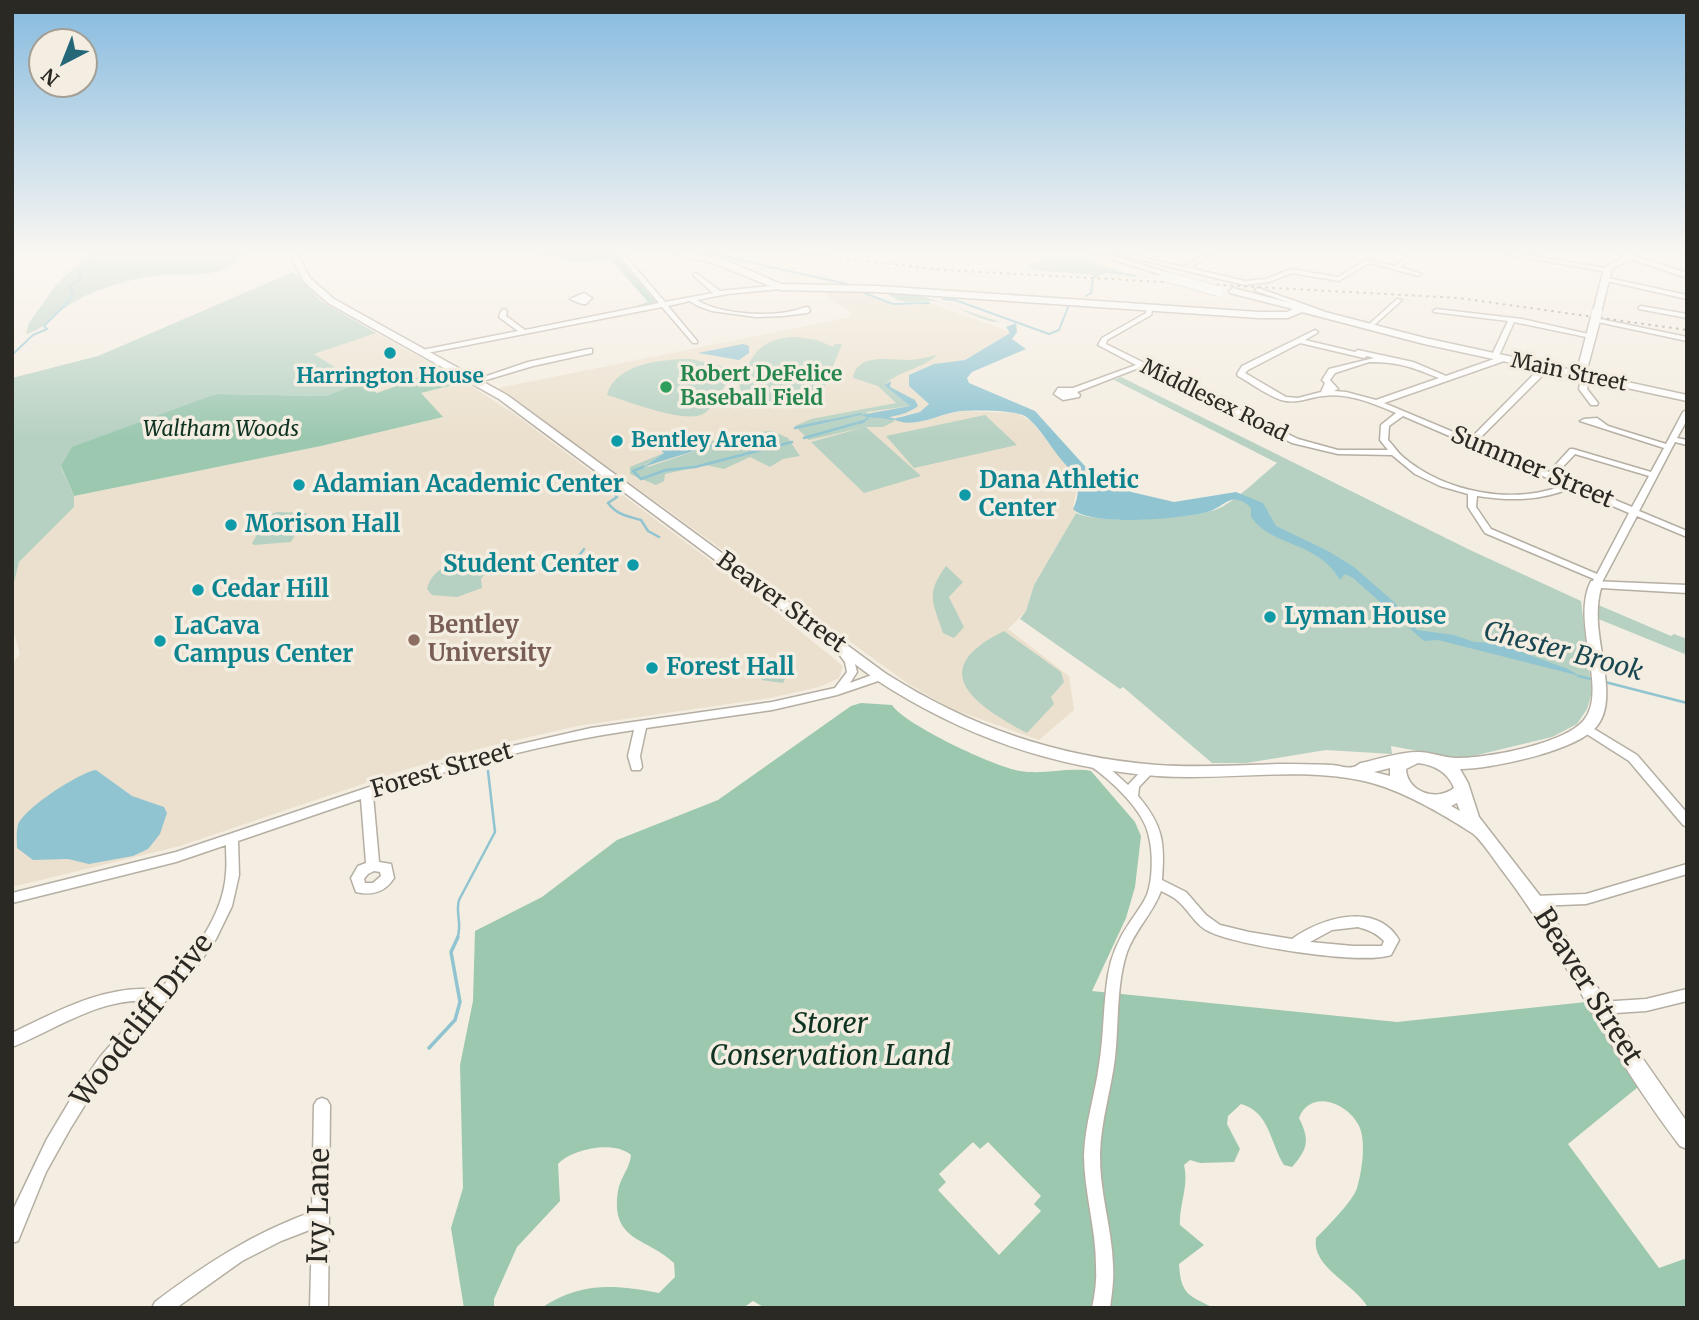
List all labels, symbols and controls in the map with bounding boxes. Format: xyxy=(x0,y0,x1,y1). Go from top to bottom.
north arrow xyxy=(28,28,98,98)
text: N xyxy=(37,63,64,91)
marker: Harrington House xyxy=(382,345,398,361)
street label: Main Street xyxy=(1509,348,1629,398)
street label: Middlesex Road xyxy=(1136,355,1292,447)
place label: Robert DeFelice Baseball Field xyxy=(680,362,842,412)
place label: Harrington House xyxy=(296,364,484,390)
marker: Robert DeFelice Baseball Field xyxy=(658,379,674,395)
park label: Waltham Woods xyxy=(143,417,299,443)
street label: Summer Street xyxy=(1446,421,1618,515)
place label: Bentley Arena xyxy=(631,428,777,454)
marker: Bentley Arena xyxy=(609,433,625,449)
place label: Dana Athletic Center xyxy=(979,467,1139,523)
place label: Adamian Academic Center xyxy=(313,471,624,499)
marker: Adamian Academic Center xyxy=(291,477,307,493)
marker: Dana Athletic Center xyxy=(957,487,973,503)
place label: Morison Hall xyxy=(245,511,400,539)
marker: Morison Hall xyxy=(223,517,239,533)
street label: Beaver Street xyxy=(711,546,851,660)
place label: Student Center xyxy=(443,551,619,579)
marker: Student Center xyxy=(625,557,641,573)
place label: Cedar Hill xyxy=(212,576,329,604)
marker: Cedar Hill xyxy=(190,582,206,598)
place label: Lyman House xyxy=(1284,603,1446,631)
marker: Lyman House xyxy=(1262,609,1278,625)
place label: Bentley University xyxy=(428,612,551,668)
place label: LaCava Campus Center xyxy=(174,613,353,669)
water label: Chester Brook xyxy=(1480,616,1646,688)
marker: Bentley University xyxy=(406,632,422,648)
marker: LaCava Campus Center xyxy=(152,633,168,649)
place label: Forest Hall xyxy=(666,654,795,682)
marker: Forest Hall xyxy=(644,660,660,676)
street label: Forest Street xyxy=(368,737,516,805)
street label: Beaver Street xyxy=(1526,902,1648,1072)
street label: Woodcliff Drive xyxy=(65,928,221,1114)
park label: Storer Conservation Land xyxy=(709,1008,951,1074)
street label: Ivy Lane xyxy=(302,1148,338,1264)

